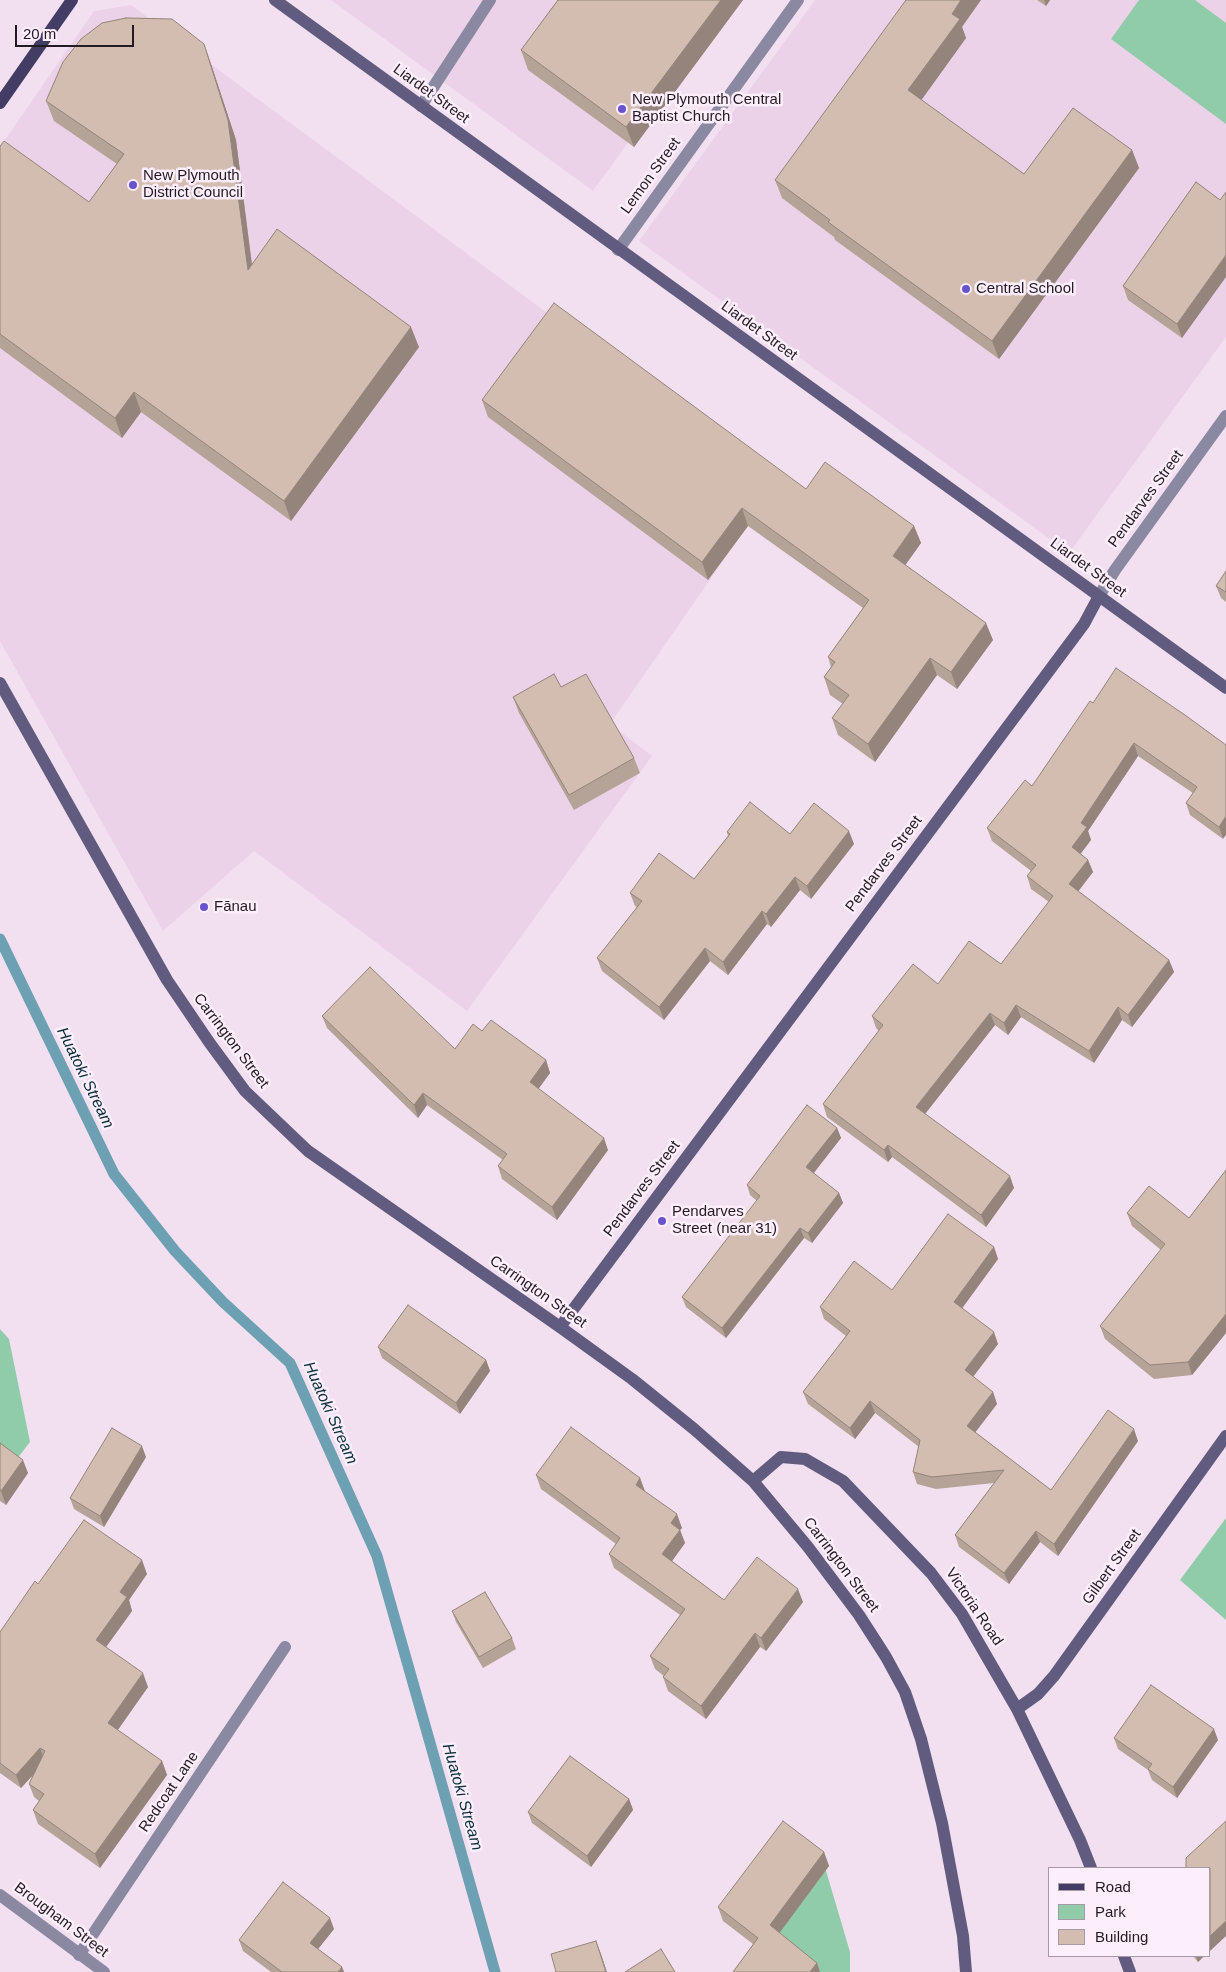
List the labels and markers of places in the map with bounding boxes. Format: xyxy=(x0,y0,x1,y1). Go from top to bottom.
place label: New Plymouth Central Baptist Church xyxy=(632,91,781,126)
marker: New Plymouth Central Baptist Church xyxy=(616,103,628,115)
place label: New Plymouth District Council xyxy=(143,167,243,202)
marker: New Plymouth District Council xyxy=(127,179,139,191)
place label: Central School xyxy=(976,280,1074,298)
marker: Central School xyxy=(960,283,972,295)
place label: Fānau xyxy=(214,898,257,916)
marker: Fānau xyxy=(198,901,210,913)
place label: Pendarves Street (near 31) xyxy=(672,1203,777,1238)
marker: Pendarves Street (near 31) xyxy=(656,1215,668,1227)

